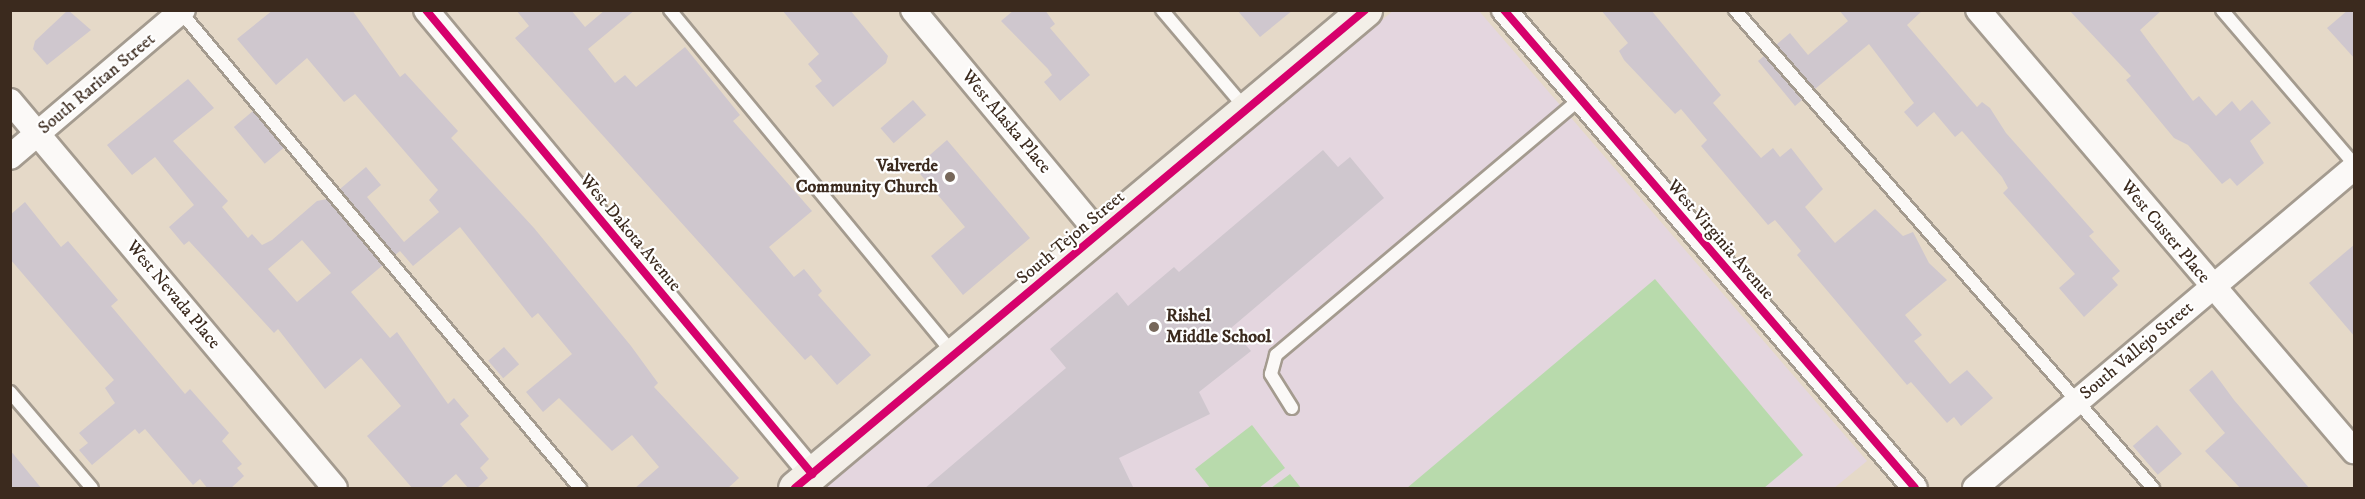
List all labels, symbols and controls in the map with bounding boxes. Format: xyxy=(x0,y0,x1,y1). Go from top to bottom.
street label: South Raritan Street xyxy=(34,29,160,139)
street label: West Alaska Place xyxy=(956,66,1056,178)
place label: Valverde Community Church xyxy=(796,156,938,198)
street label: West Dakota Avenue xyxy=(575,170,685,296)
marker: Valverde Community Church xyxy=(943,170,957,184)
street label: West Virginia Avenue xyxy=(1662,175,1778,305)
street label: West Custer Place xyxy=(2116,176,2214,288)
street label: South Tejon Street xyxy=(1013,187,1129,289)
street label: West Nevada Place xyxy=(121,236,225,354)
street label: South Vallejo Street xyxy=(2076,297,2198,405)
place label: Rishel Middle School xyxy=(1166,306,1271,348)
marker: Rishel Middle School xyxy=(1147,320,1161,334)

